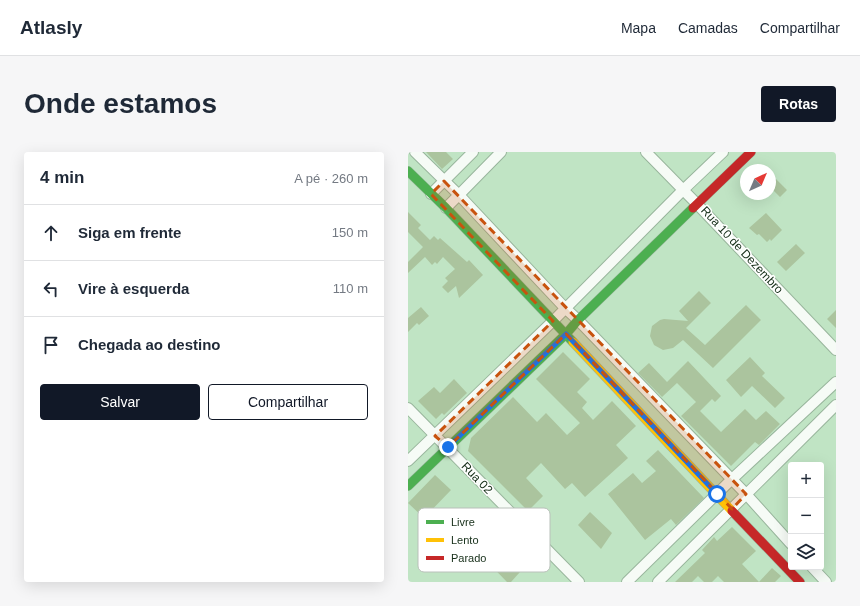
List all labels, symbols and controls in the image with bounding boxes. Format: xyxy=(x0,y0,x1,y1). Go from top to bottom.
text: Atlasly xyxy=(20,17,82,38)
text: Mapa xyxy=(621,20,656,36)
text: Camadas xyxy=(678,20,738,36)
text: Compartilhar xyxy=(760,20,840,36)
button: Rotas xyxy=(761,86,836,122)
text: Onde estamos xyxy=(24,88,217,119)
north arrow xyxy=(740,164,776,200)
text: 4 min xyxy=(40,168,84,187)
text: A pé · 260 m xyxy=(294,171,368,186)
street label: Rua 10 de Dezembro xyxy=(698,204,786,297)
icon: ahead xyxy=(40,222,62,244)
text: Siga em frente xyxy=(78,224,181,241)
text: 150 m xyxy=(332,225,368,240)
icon: left xyxy=(40,278,62,300)
text: Vire à esquerda xyxy=(78,280,189,297)
text: 110 m xyxy=(333,281,368,296)
icon: arrive xyxy=(40,334,62,356)
text: Chegada ao destino xyxy=(78,336,221,353)
button: Salvar xyxy=(40,384,200,420)
button: Compartilhar xyxy=(208,384,368,420)
route end xyxy=(439,438,457,456)
street label: Rua 02 xyxy=(459,459,496,497)
map controls xyxy=(788,462,824,570)
button: + xyxy=(788,462,824,498)
route start xyxy=(708,485,726,503)
button: − xyxy=(788,498,824,534)
legend xyxy=(418,508,550,572)
text: Livre xyxy=(451,516,475,528)
text: Lento xyxy=(451,534,479,546)
button: layers xyxy=(788,534,824,570)
text: Parado xyxy=(451,552,486,564)

